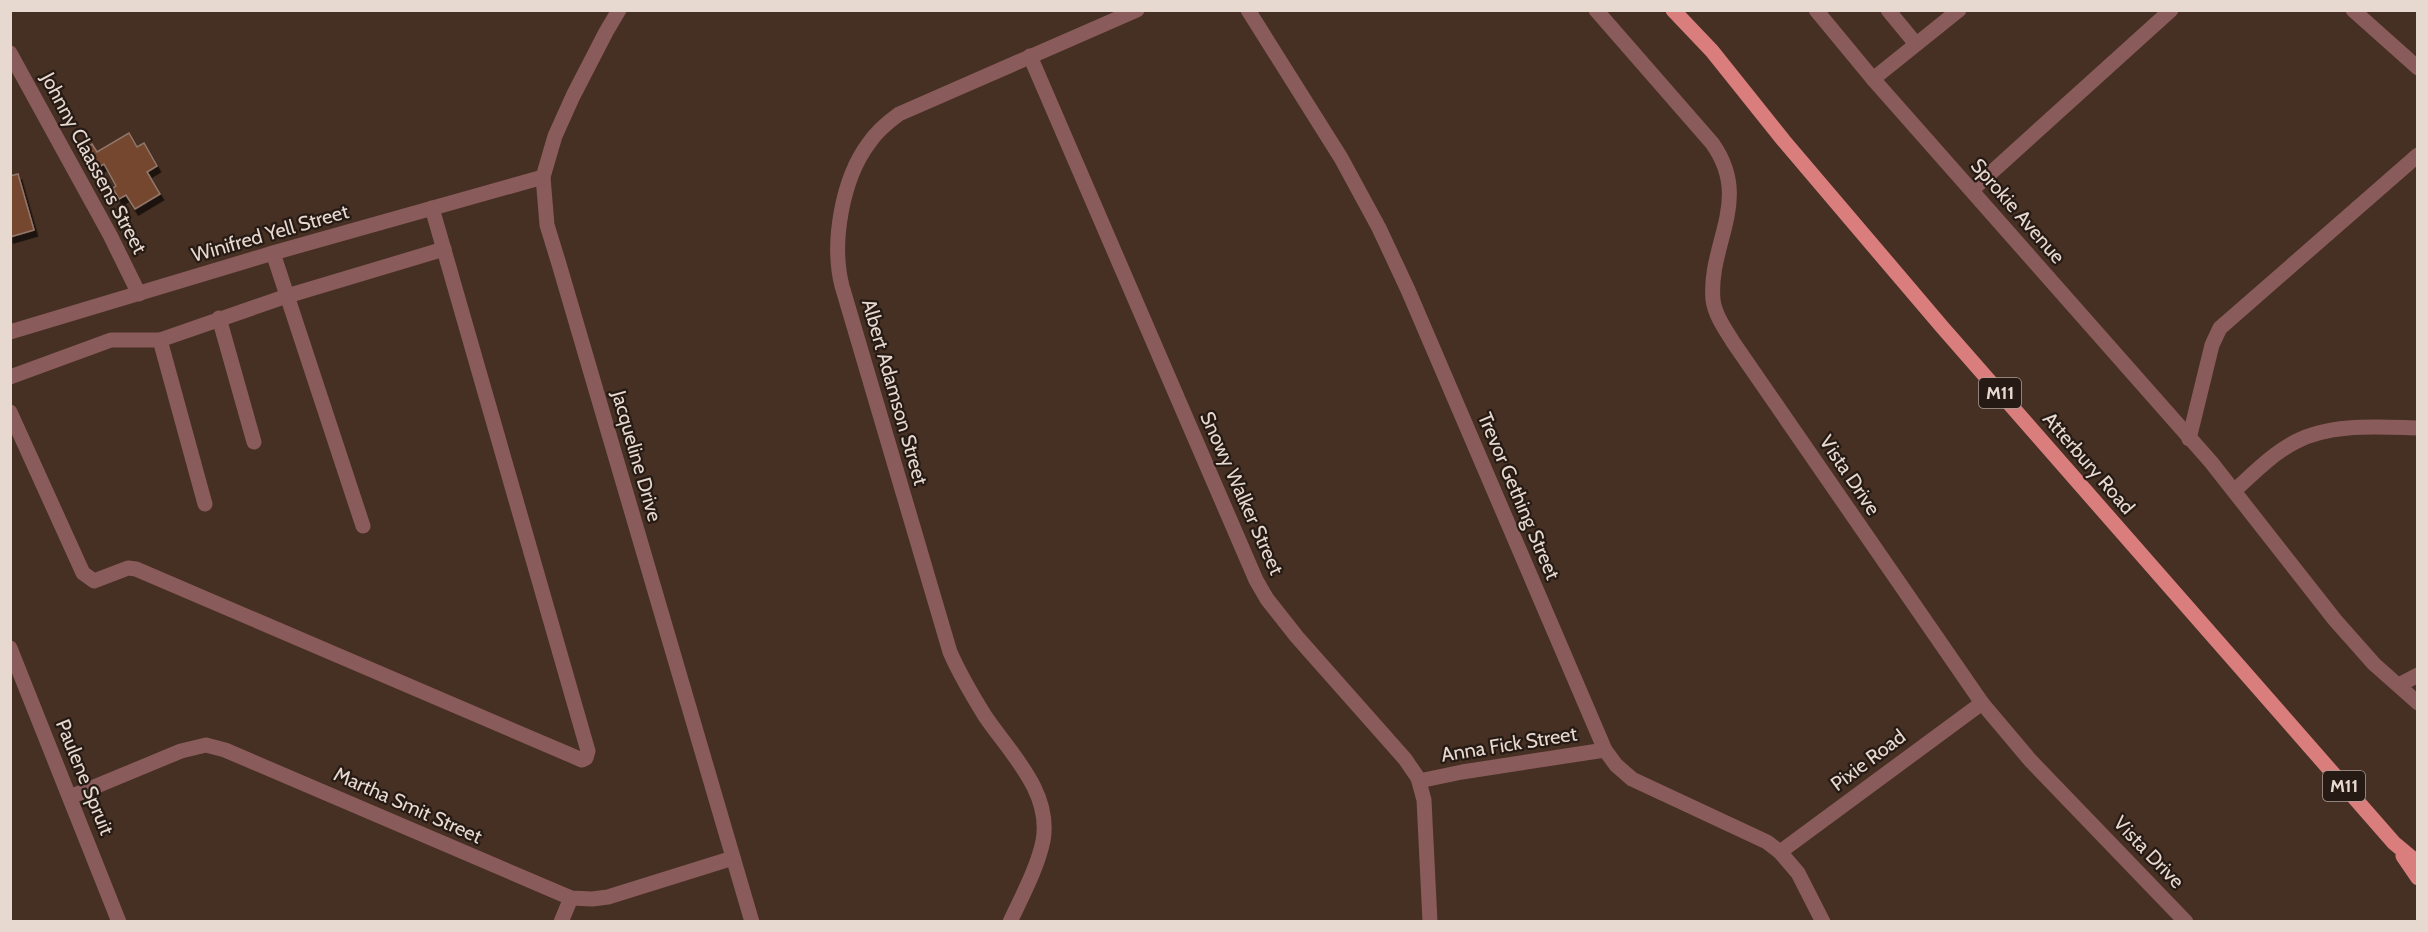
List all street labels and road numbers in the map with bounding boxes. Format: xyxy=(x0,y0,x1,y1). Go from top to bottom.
street label: Johnny Claassens Street xyxy=(36,67,152,258)
street label: Sprokie Avenue xyxy=(1966,154,2070,268)
street label: Winifred Yell Street xyxy=(189,199,352,267)
street label: Albert Adamson Street xyxy=(857,296,933,488)
road number: M11 xyxy=(1979,378,2021,408)
street label: Jacqueline Drive xyxy=(607,387,667,524)
street label: Atterbury Road xyxy=(2038,407,2140,519)
street label: Snowy Walker Street xyxy=(1195,408,1289,579)
street label: Trevor Gething Street xyxy=(1473,409,1565,583)
street label: Vista Drive xyxy=(1815,430,1885,520)
street label: Paulene Spruit xyxy=(51,716,119,839)
street label: Anna Fick Street xyxy=(1439,721,1579,767)
street label: Pixie Road xyxy=(1826,724,1910,796)
street label: Martha Smit Street xyxy=(330,762,486,849)
road number: M11 xyxy=(2323,771,2365,801)
street label: Vista Drive xyxy=(2109,811,2189,893)

